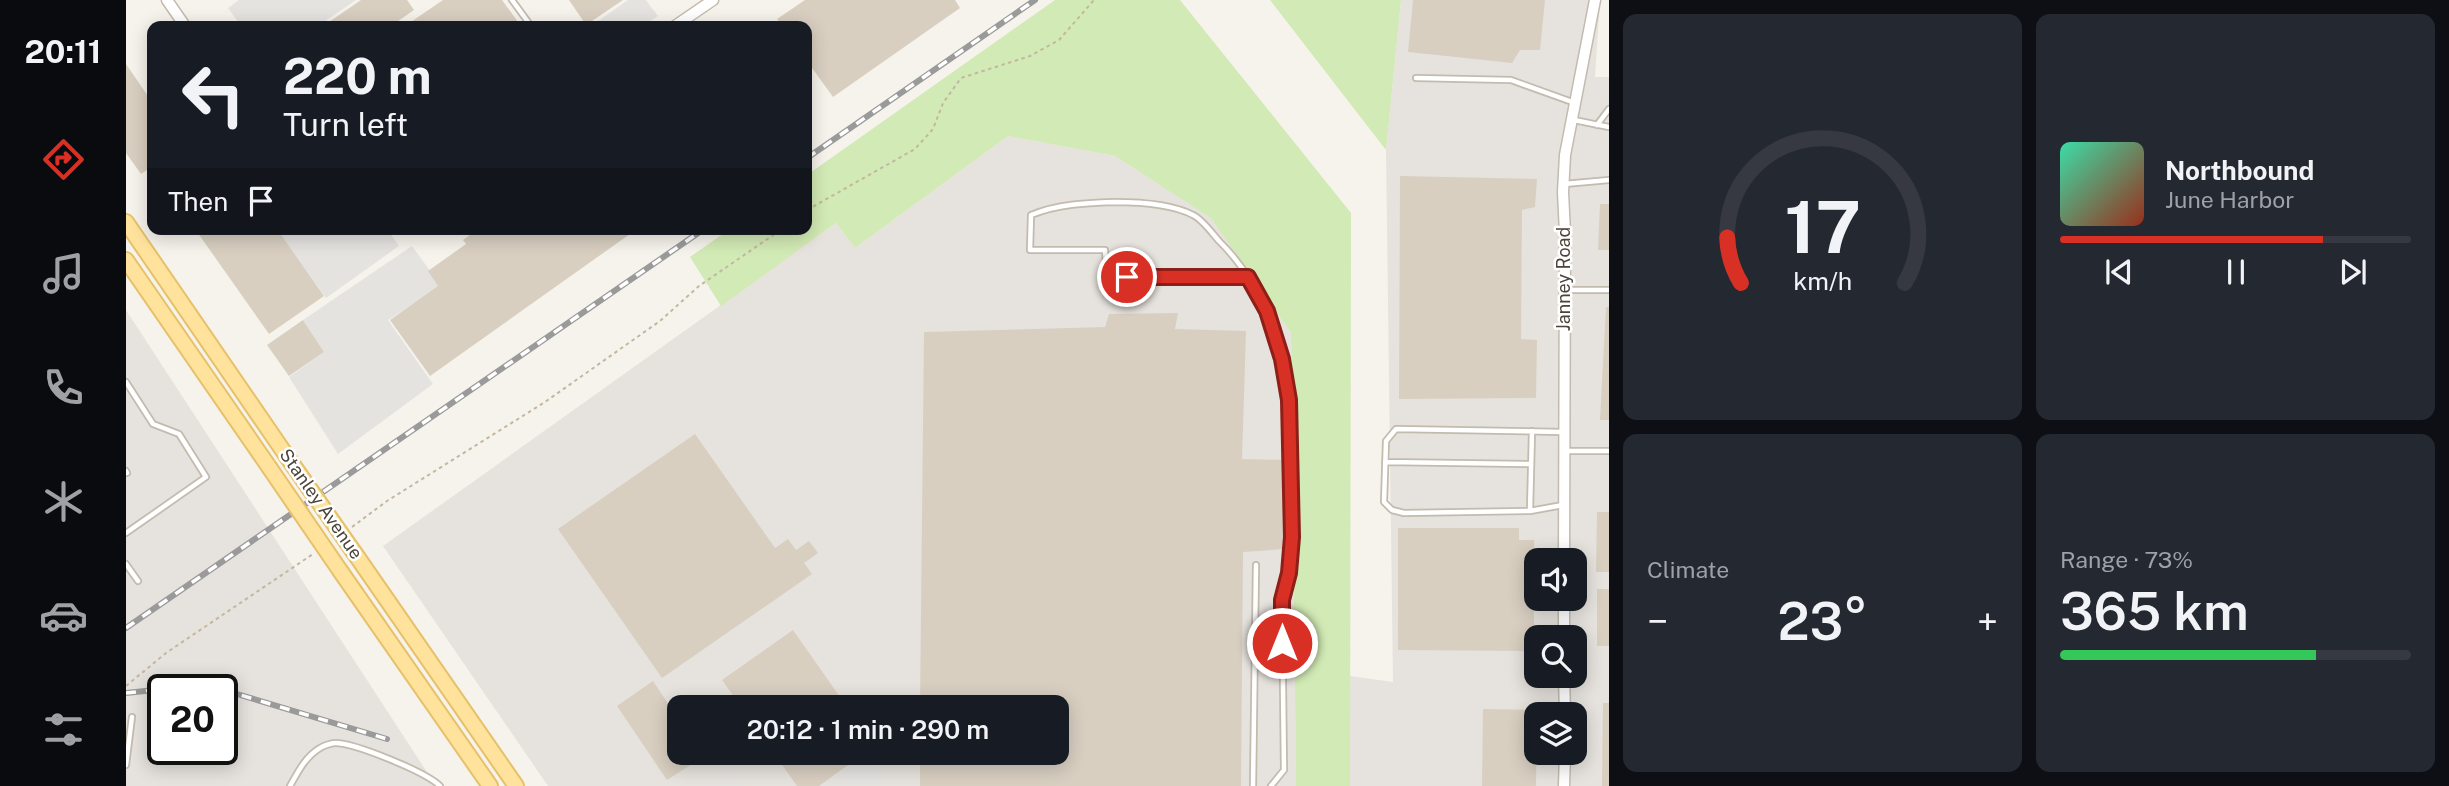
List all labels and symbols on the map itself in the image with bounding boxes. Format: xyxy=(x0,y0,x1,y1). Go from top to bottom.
street label: Janney Road xyxy=(1553,227,1574,331)
pin xyxy=(1097,247,1157,307)
street label: Stanley Avenue xyxy=(276,445,367,563)
position arrow xyxy=(1245,606,1319,680)
speed limit sign: 20 xyxy=(147,674,238,765)

